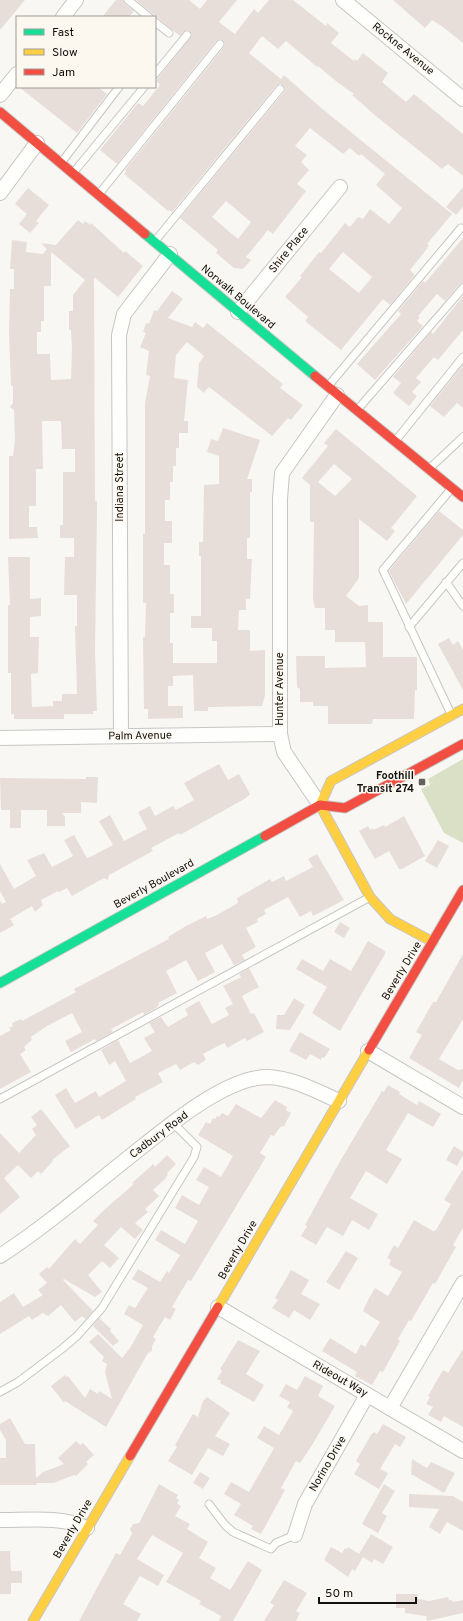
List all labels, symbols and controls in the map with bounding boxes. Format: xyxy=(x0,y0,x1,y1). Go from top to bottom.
legend xyxy=(16,16,156,88)
street label: Rockne Avenue xyxy=(369,20,437,78)
text: Fast xyxy=(52,25,74,41)
text: Slow xyxy=(52,45,78,61)
text: Jam xyxy=(52,65,75,81)
street label: Shire Place xyxy=(266,224,312,276)
street label: Norwalk Boulevard xyxy=(198,262,278,332)
street label: Indiana Street xyxy=(113,452,127,522)
street label: Hunter Avenue xyxy=(273,652,287,726)
street label: Palm Avenue xyxy=(108,728,172,744)
place label: Foothill Transit 274 xyxy=(357,769,414,796)
marker: Foothill Transit 274 xyxy=(417,777,427,787)
street label: Beverly Boulevard xyxy=(111,856,197,912)
street label: Beverly Drive xyxy=(379,939,425,1003)
street label: Cadbury Road xyxy=(127,1108,191,1162)
street label: Beverly Drive xyxy=(215,1218,261,1282)
street label: Rideout Way xyxy=(310,1357,370,1401)
street label: Norino Drive xyxy=(306,1434,350,1494)
street label: Beverly Drive xyxy=(50,1497,96,1561)
scale bar xyxy=(319,1579,416,1605)
text: 50 m xyxy=(325,1586,353,1602)

